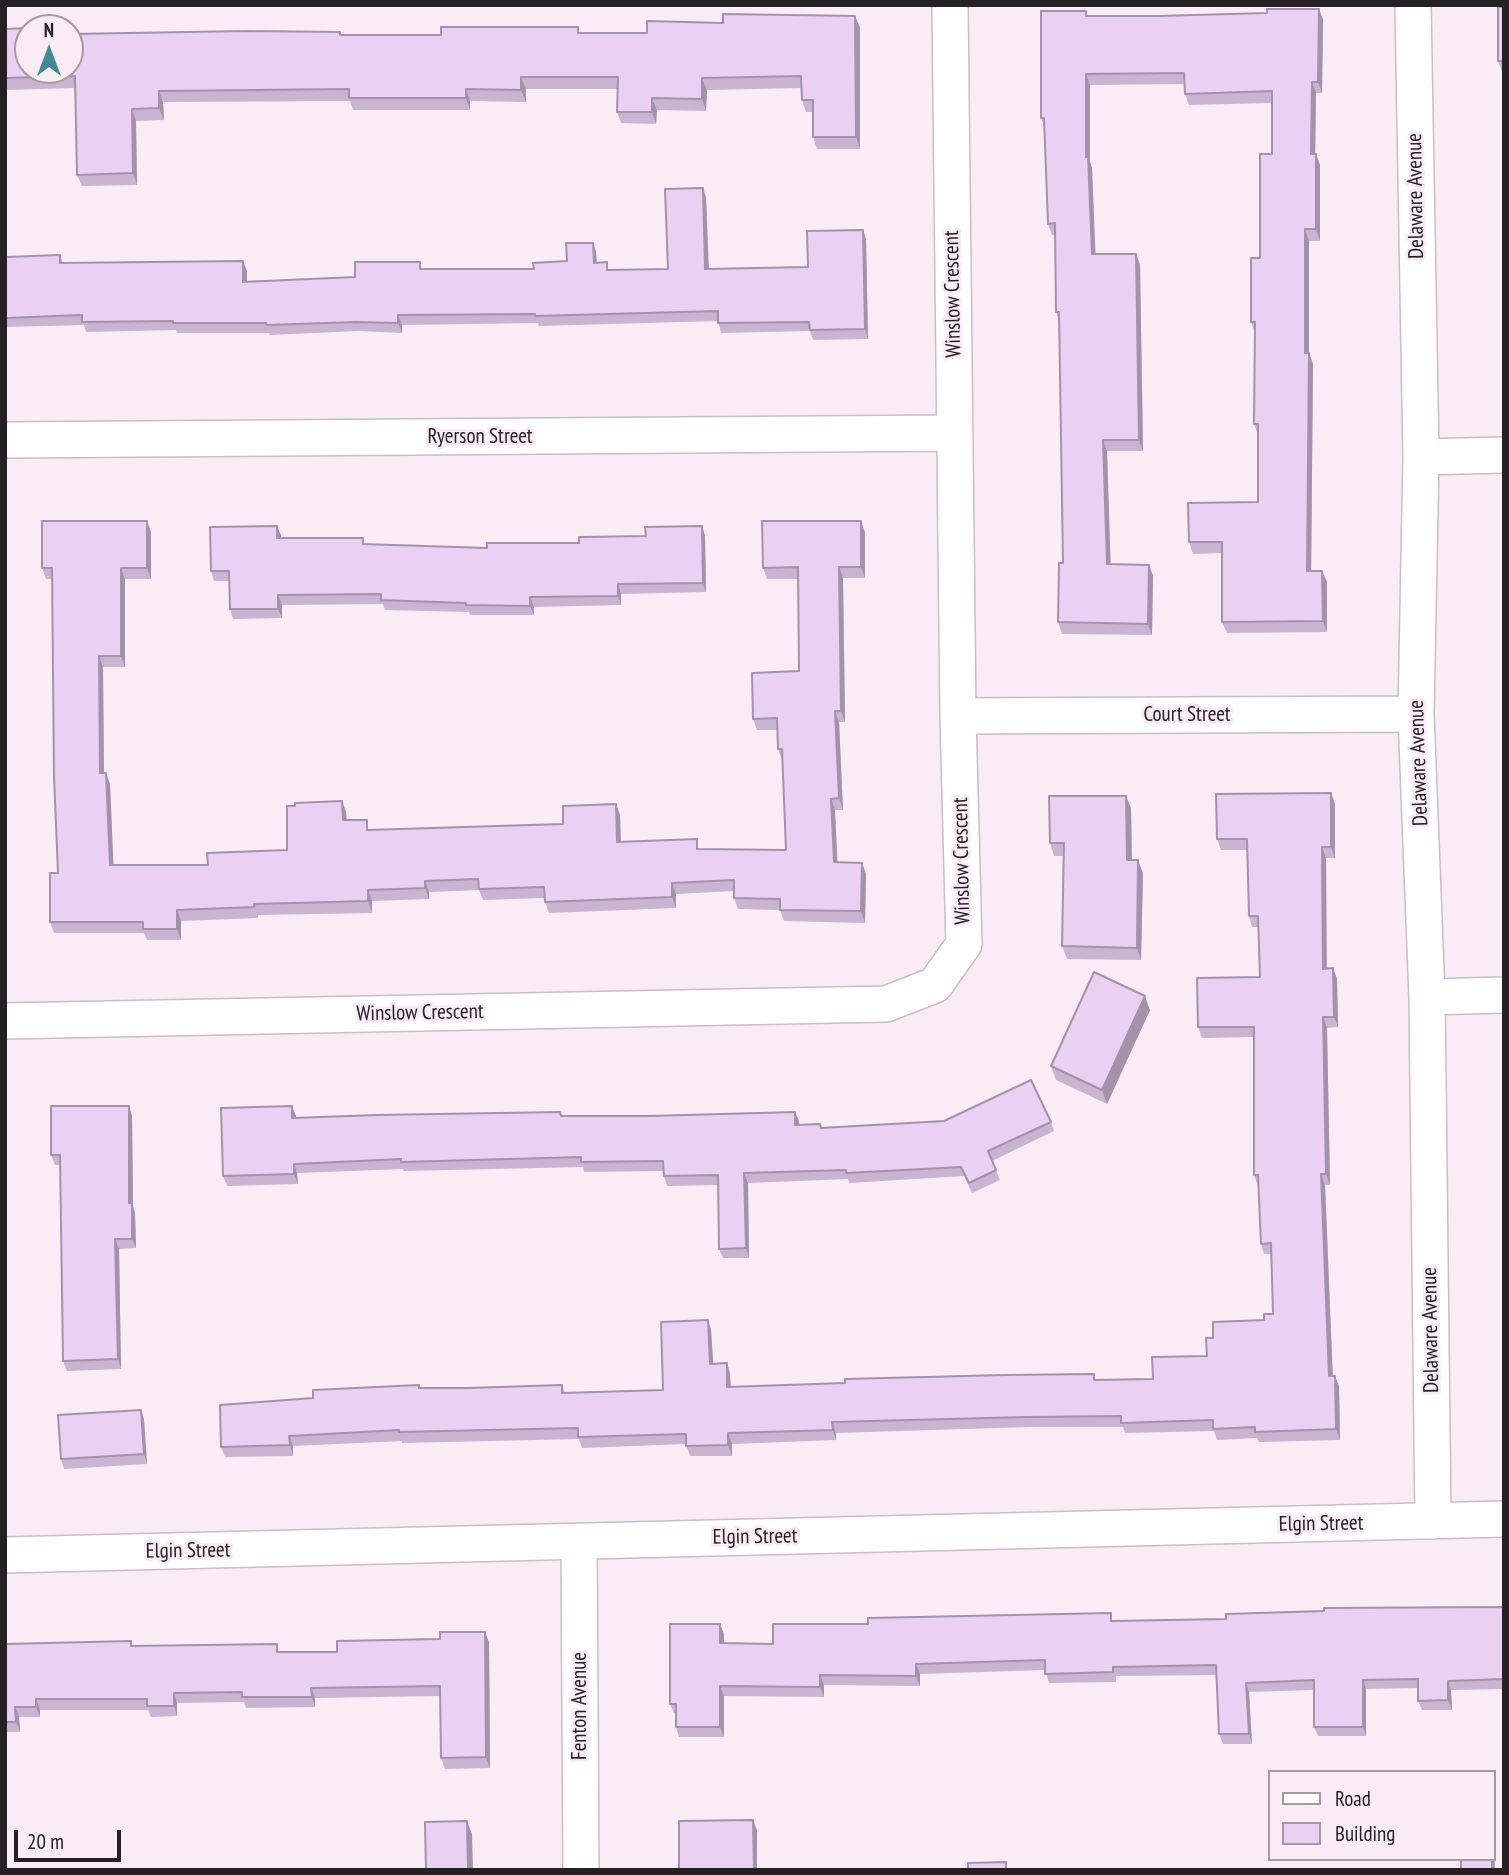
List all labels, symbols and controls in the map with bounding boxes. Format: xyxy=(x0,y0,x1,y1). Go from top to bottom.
north arrow xyxy=(14,14,84,84)
text: N xyxy=(44,18,54,42)
street label: Delaware Avenue xyxy=(1402,133,1430,259)
street label: Winslow Crescent xyxy=(939,230,967,358)
street label: Ryerson Street xyxy=(427,424,533,450)
street label: Delaware Avenue xyxy=(1404,700,1434,826)
street label: Court Street xyxy=(1143,702,1231,728)
street label: Winslow Crescent xyxy=(948,797,976,925)
street label: Winslow Crescent xyxy=(356,999,484,1027)
street label: Delaware Avenue xyxy=(1417,1267,1445,1393)
street label: Elgin Street xyxy=(1278,1511,1364,1537)
street label: Elgin Street xyxy=(712,1524,798,1550)
street label: Elgin Street xyxy=(145,1538,231,1564)
street label: Fenton Avenue xyxy=(567,1652,593,1760)
legend xyxy=(1268,1770,1495,1861)
text: Road xyxy=(1335,1785,1371,1812)
scale bar xyxy=(18,1815,124,1859)
text: Building xyxy=(1335,1820,1395,1847)
text: 20 m xyxy=(27,1828,64,1855)

